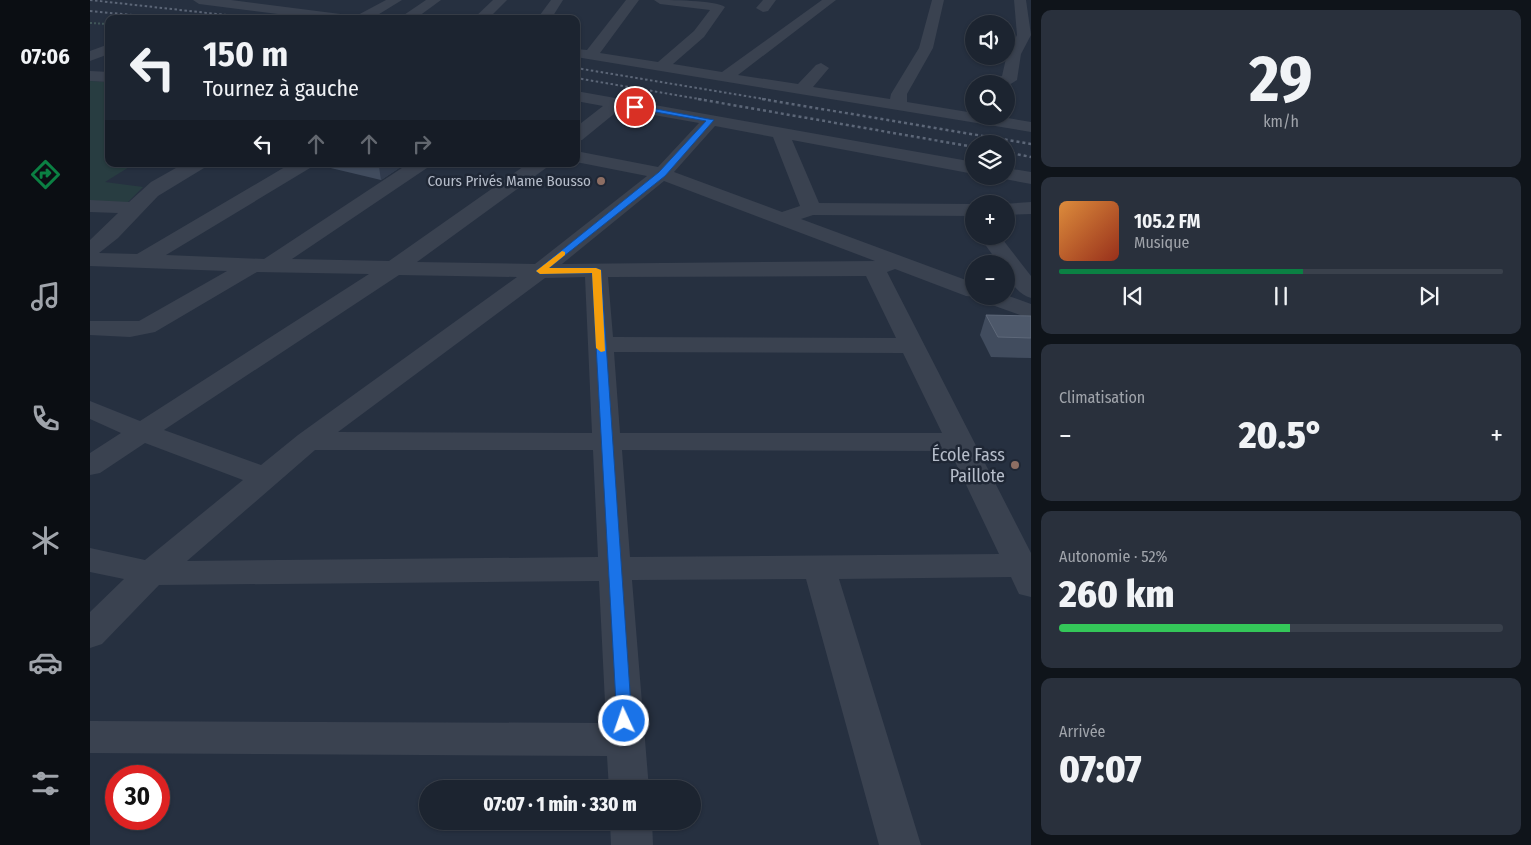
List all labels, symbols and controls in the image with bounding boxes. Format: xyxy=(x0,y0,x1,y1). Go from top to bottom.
map controls xyxy=(965,15,1015,305)
button: sound xyxy=(965,15,1015,65)
text: 150 m xyxy=(203,33,288,75)
icon: left xyxy=(120,35,185,100)
text: 29 xyxy=(1249,40,1313,118)
text: 07:06 xyxy=(20,43,70,70)
text: Tournez à gauche xyxy=(203,75,359,102)
button: search xyxy=(965,75,1015,125)
pin xyxy=(614,86,656,128)
icon: arrive xyxy=(621,93,649,121)
text: km/h xyxy=(1263,112,1299,131)
icon: left xyxy=(249,130,277,158)
icon: ahead xyxy=(302,130,330,158)
icon: ahead xyxy=(355,130,383,158)
icon: right xyxy=(408,130,436,158)
button: layers xyxy=(965,135,1015,185)
icon: directions xyxy=(28,157,63,192)
place label: Cours Privés Mame Bousso xyxy=(427,172,591,190)
marker: Cours Privés Mame Bousso xyxy=(595,175,607,187)
button: + xyxy=(965,195,1015,245)
text: 105.2 FM xyxy=(1134,210,1200,233)
text: Musique xyxy=(1134,233,1189,252)
button: − xyxy=(965,255,1015,305)
icon: music xyxy=(28,279,63,314)
icon: previous xyxy=(1119,282,1147,310)
icon: pause xyxy=(1267,282,1295,310)
icon: next xyxy=(1415,282,1443,310)
text: Climatisation xyxy=(1059,388,1145,407)
icon: phone xyxy=(28,401,63,436)
text: 20.5° xyxy=(1239,412,1323,458)
text: − xyxy=(1059,419,1072,452)
text: + xyxy=(1490,419,1503,452)
place label: École Fass Paillote xyxy=(932,443,1005,487)
marker: École Fass Paillote xyxy=(1009,459,1021,471)
icon: climate xyxy=(28,523,63,558)
text: Autonomie · 52% xyxy=(1059,547,1167,566)
text: 260 km xyxy=(1059,571,1174,617)
icon: car xyxy=(28,645,63,680)
position arrow xyxy=(597,694,649,746)
text: Arrivée xyxy=(1059,722,1105,741)
text: 07:07 xyxy=(1059,746,1142,792)
speed limit sign: 30 xyxy=(105,765,170,830)
icon: filters xyxy=(28,766,63,801)
text: 07:07 · 1 min · 330 m xyxy=(483,793,637,816)

